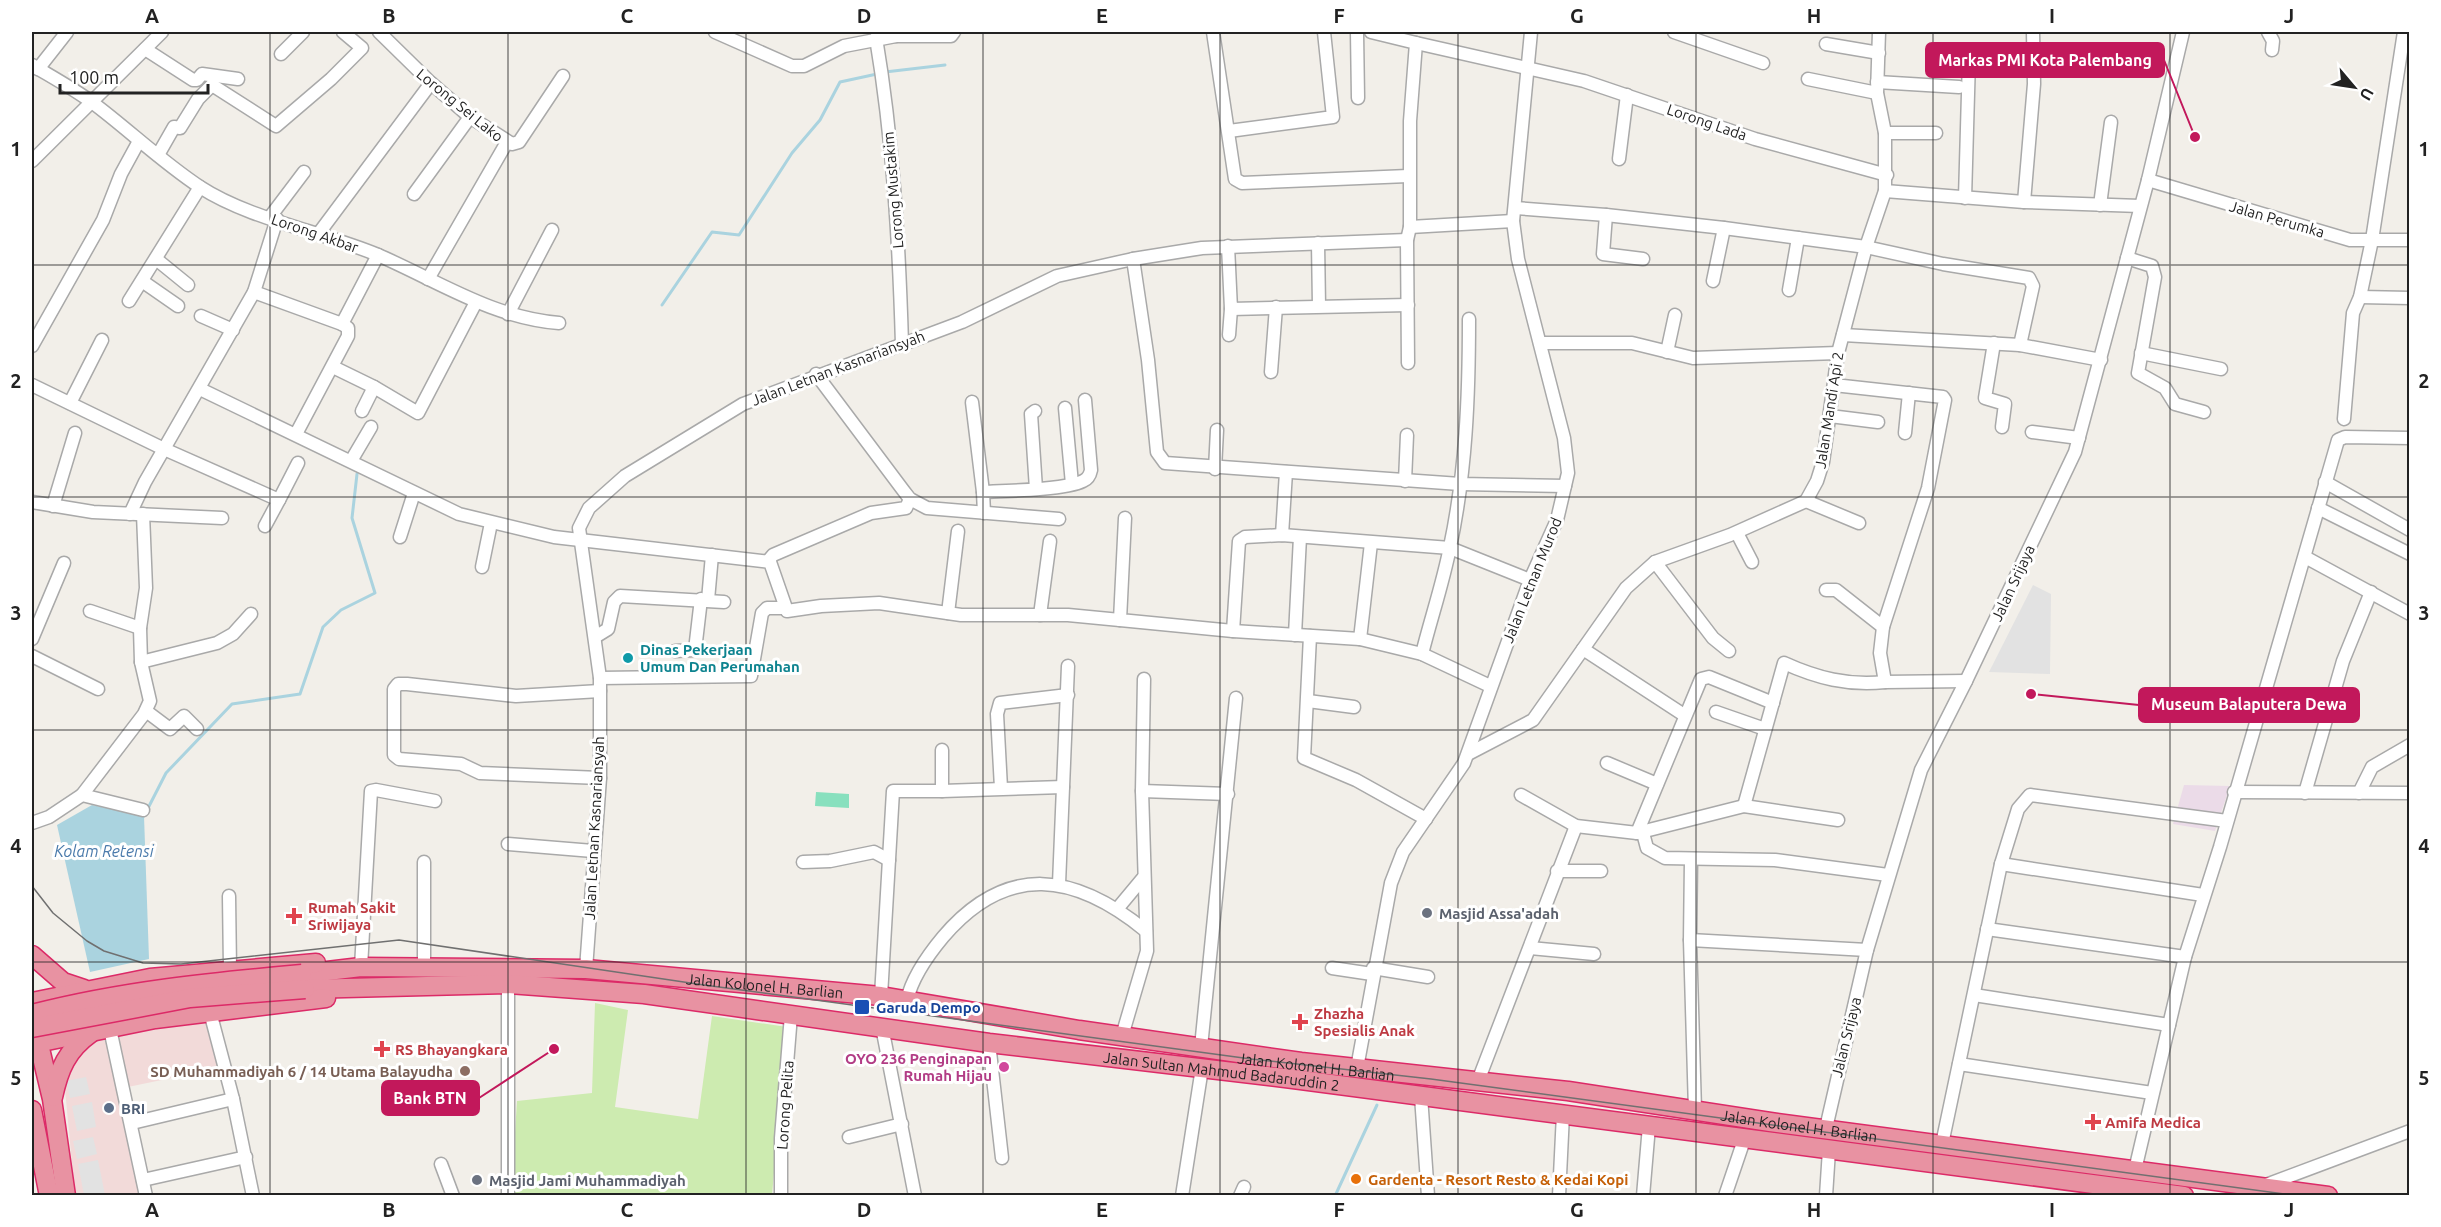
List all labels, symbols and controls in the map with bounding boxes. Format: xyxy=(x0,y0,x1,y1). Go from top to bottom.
text: A xyxy=(145,4,159,27)
text: B xyxy=(382,4,396,27)
text: C xyxy=(621,4,634,27)
text: D xyxy=(857,4,871,27)
text: E xyxy=(1096,4,1108,27)
text: F xyxy=(1333,4,1345,27)
text: G xyxy=(1570,4,1584,27)
text: H xyxy=(1807,4,1821,27)
text: I xyxy=(2049,4,2055,27)
text: J xyxy=(2284,4,2294,27)
callout: Markas PMI Kota Palembang xyxy=(1926,43,2164,77)
text: Markas PMI Kota Palembang xyxy=(1938,51,2152,69)
scale bar xyxy=(60,57,208,95)
north arrow xyxy=(2324,57,2384,117)
street label: Lorong Sei Lako xyxy=(413,65,507,145)
text: 100 m xyxy=(69,67,119,87)
text: U xyxy=(2357,85,2378,104)
street label: Lorong Lada xyxy=(1665,100,1749,144)
street label: Lorong Mustakim xyxy=(879,131,907,249)
text: 1 xyxy=(10,137,22,160)
text: 1 xyxy=(2418,137,2430,160)
street label: Jalan Perumka xyxy=(2227,197,2327,241)
street label: Lorong Akbar xyxy=(269,210,361,256)
street label: Jalan Letnan Kasnariansyah xyxy=(749,327,927,409)
street label: Jalan Mandi Api 2 xyxy=(1811,350,1847,470)
text: 2 xyxy=(10,369,22,392)
text: 2 xyxy=(2418,369,2430,392)
street label: Jalan Letnan Murod xyxy=(1499,515,1565,645)
street label: Jalan Srijaya xyxy=(1988,542,2038,624)
text: 3 xyxy=(10,601,22,624)
text: 3 xyxy=(2418,601,2430,624)
place label: Dinas Pekerjaan Umum Dan Perumahan xyxy=(640,641,800,675)
marker: Dinas Pekerjaan Umum Dan Perumahan xyxy=(621,651,635,665)
callout: Museum Balaputera Dewa xyxy=(2139,688,2359,722)
text: Museum Balaputera Dewa xyxy=(2151,695,2347,713)
street label: Jalan Letnan Kasnariansyah xyxy=(581,736,607,920)
text: 4 xyxy=(10,834,22,857)
text: 4 xyxy=(2418,834,2430,857)
water label: Kolam Retensi xyxy=(54,842,155,860)
place label: Rumah Sakit Sriwijaya xyxy=(308,899,396,933)
place label: Masjid Assa'adah xyxy=(1439,905,1559,922)
marker: Masjid Assa'adah xyxy=(1420,906,1434,920)
marker: Rumah Sakit Sriwijaya xyxy=(285,907,303,925)
street label: Jalan Kolonel H. Barlian xyxy=(685,970,844,1001)
street label: Jalan Srijaya xyxy=(1828,995,1864,1079)
marker: Garuda Dempo xyxy=(853,998,871,1016)
place label: Garuda Dempo xyxy=(876,999,981,1016)
place label: Zhazha Spesialis Anak xyxy=(1314,1005,1415,1039)
marker: Zhazha Spesialis Anak xyxy=(1291,1013,1309,1031)
marker: RS Bhayangkara xyxy=(373,1040,391,1058)
place label: RS Bhayangkara xyxy=(395,1041,508,1058)
street label: Jalan Sultan Mahmud Badaruddin 2 xyxy=(1102,1048,1341,1094)
street label: Jalan Kolonel H. Barlian xyxy=(1237,1049,1396,1083)
place label: OYO 236 Penginapan Rumah Hijau xyxy=(845,1050,992,1084)
street label: Lorong Pelita xyxy=(773,1060,797,1150)
marker: OYO 236 Penginapan Rumah Hijau xyxy=(997,1060,1011,1074)
place label: SD Muhammadiyah 6 / 14 Utama Balayudha xyxy=(150,1063,453,1080)
marker: SD Muhammadiyah 6 / 14 Utama Balayudha xyxy=(458,1064,472,1078)
text: 5 xyxy=(10,1066,22,1089)
text: 5 xyxy=(2418,1066,2430,1089)
callout: Bank BTN xyxy=(382,1081,479,1115)
text: Bank BTN xyxy=(393,1089,467,1107)
place label: BRI xyxy=(121,1100,145,1117)
marker: BRI xyxy=(102,1101,116,1115)
street label: Jalan Kolonel H. Barlian xyxy=(1720,1106,1878,1145)
place label: Amifa Medica xyxy=(2105,1114,2201,1131)
marker: Amifa Medica xyxy=(2086,1115,2100,1129)
place label: Gardenta - Resort Resto & Kedai Kopi xyxy=(1368,1171,1629,1188)
place label: Masjid Jami Muhammadiyah xyxy=(489,1172,686,1189)
marker: Gardenta - Resort Resto & Kedai Kopi xyxy=(1349,1172,1363,1186)
marker: Masjid Jami Muhammadiyah xyxy=(470,1173,484,1187)
text: A xyxy=(145,1198,159,1221)
text: B xyxy=(382,1198,396,1221)
text: C xyxy=(621,1198,634,1221)
text: D xyxy=(857,1198,871,1221)
text: E xyxy=(1096,1198,1108,1221)
text: F xyxy=(1333,1198,1345,1221)
text: G xyxy=(1570,1198,1584,1221)
text: H xyxy=(1807,1198,1821,1221)
text: I xyxy=(2049,1198,2055,1221)
text: J xyxy=(2284,1198,2294,1221)

